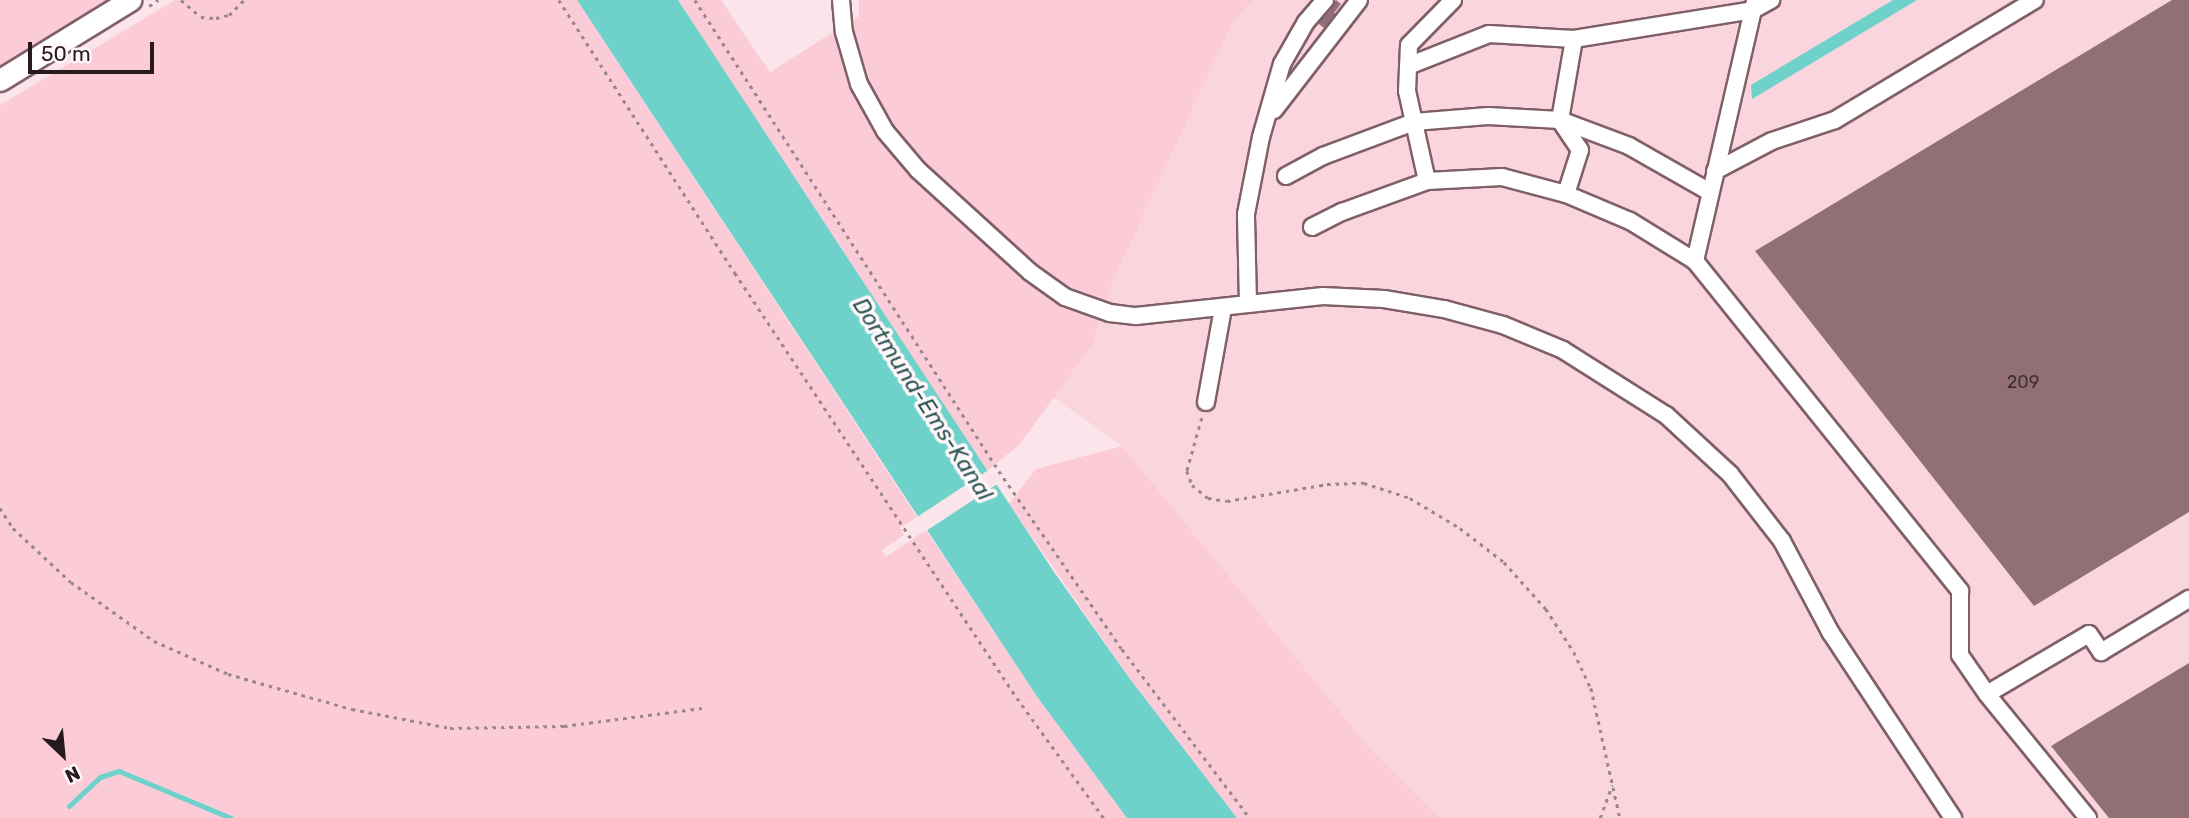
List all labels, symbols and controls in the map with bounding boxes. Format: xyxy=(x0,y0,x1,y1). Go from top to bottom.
scale bar xyxy=(32,28,158,72)
text: 50 m xyxy=(41,41,91,66)
water label: Dortmund-Ems-Kanal xyxy=(847,292,999,506)
house number: 209 xyxy=(2007,371,2039,393)
north arrow xyxy=(28,720,98,790)
text: N xyxy=(61,761,84,788)

